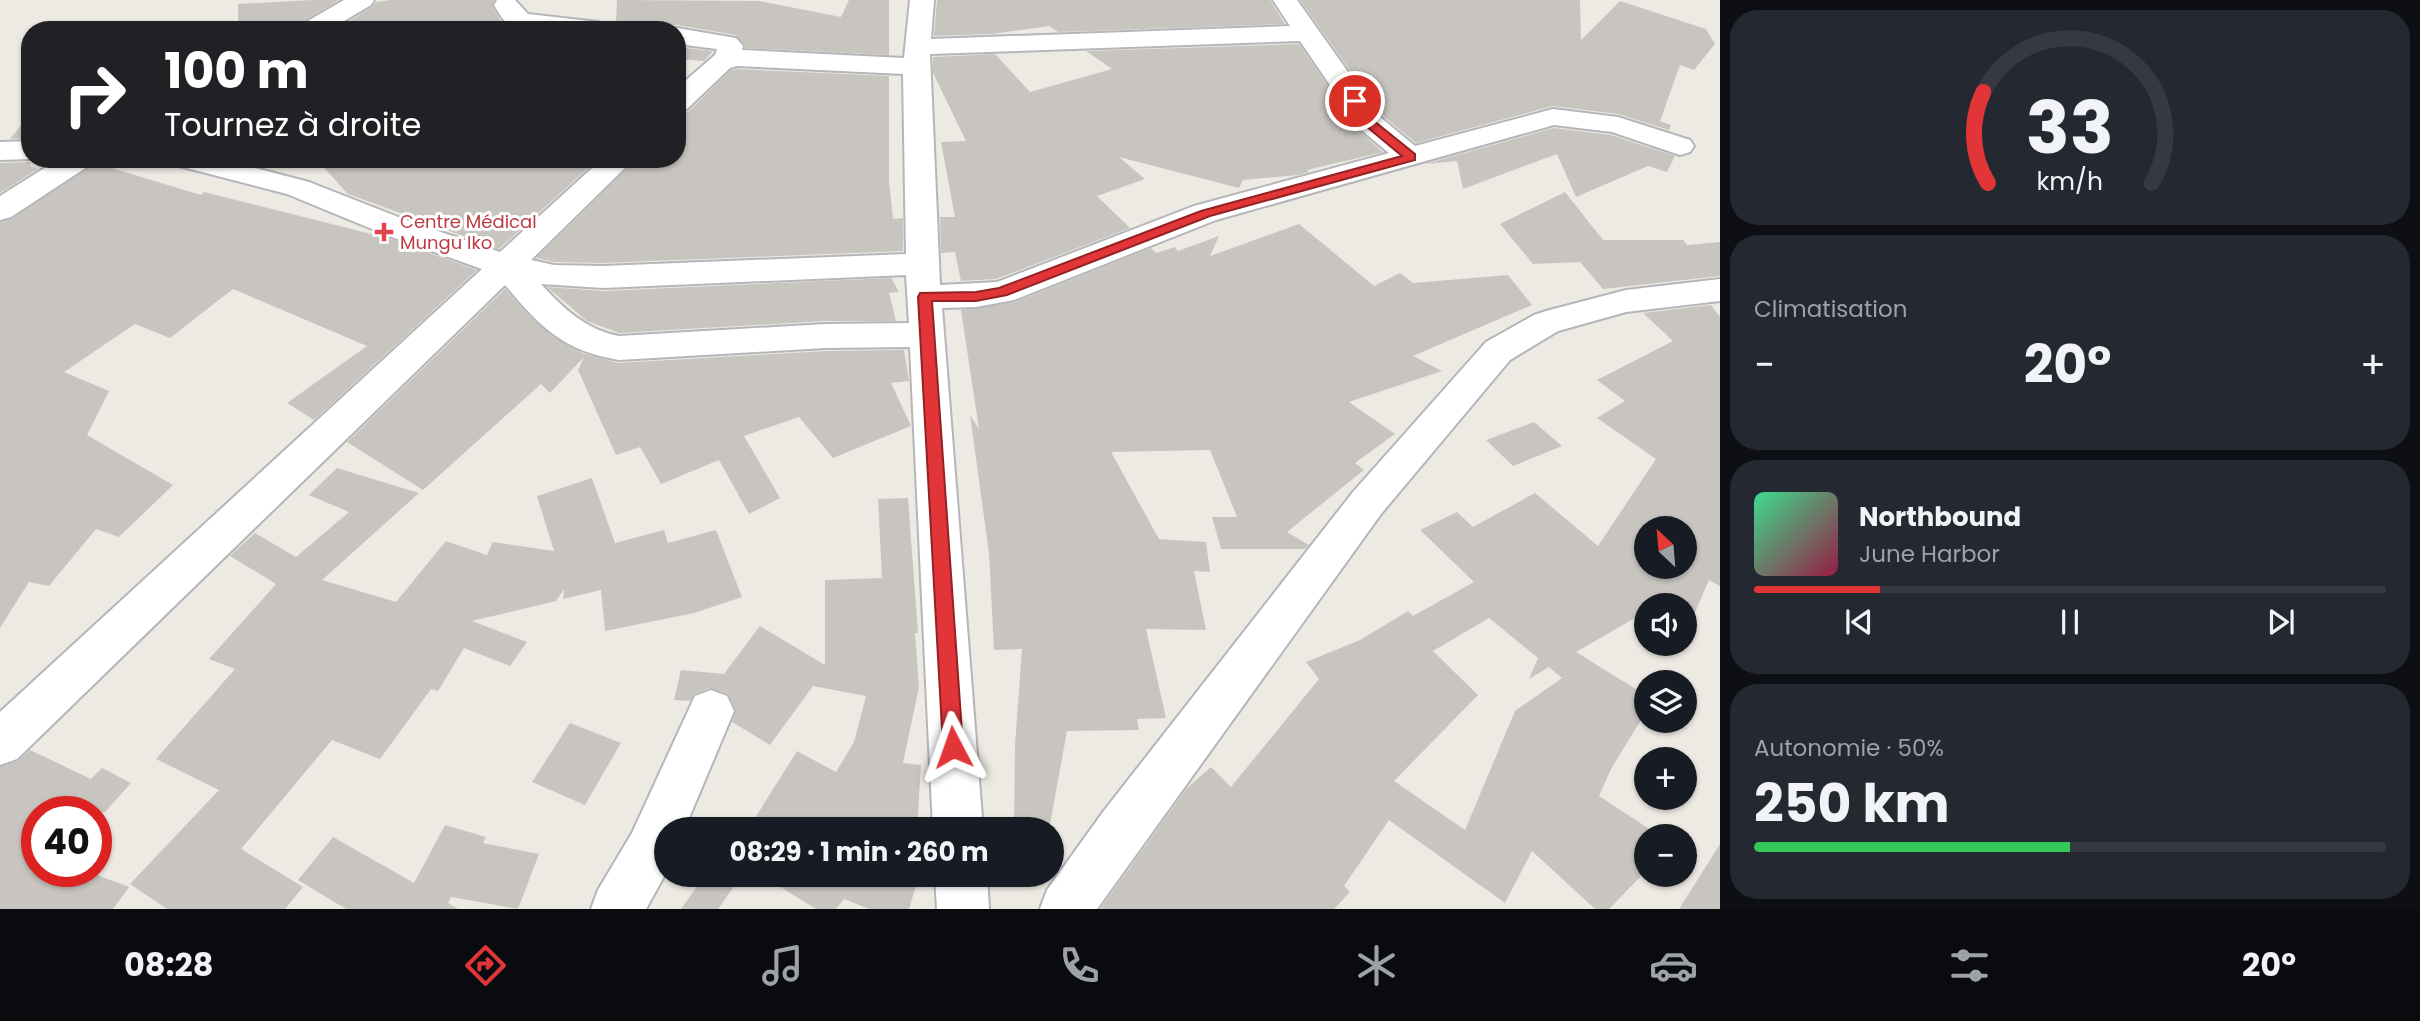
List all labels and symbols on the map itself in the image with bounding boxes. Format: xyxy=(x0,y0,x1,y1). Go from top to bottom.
pin xyxy=(1325,71,1385,131)
place label: Centre Médical Mungu Iko xyxy=(400,209,537,255)
marker: Centre Médical Mungu Iko xyxy=(374,222,394,242)
north arrow xyxy=(1634,516,1698,579)
position arrow xyxy=(916,710,990,784)
speed limit sign: 40 xyxy=(21,796,112,887)

